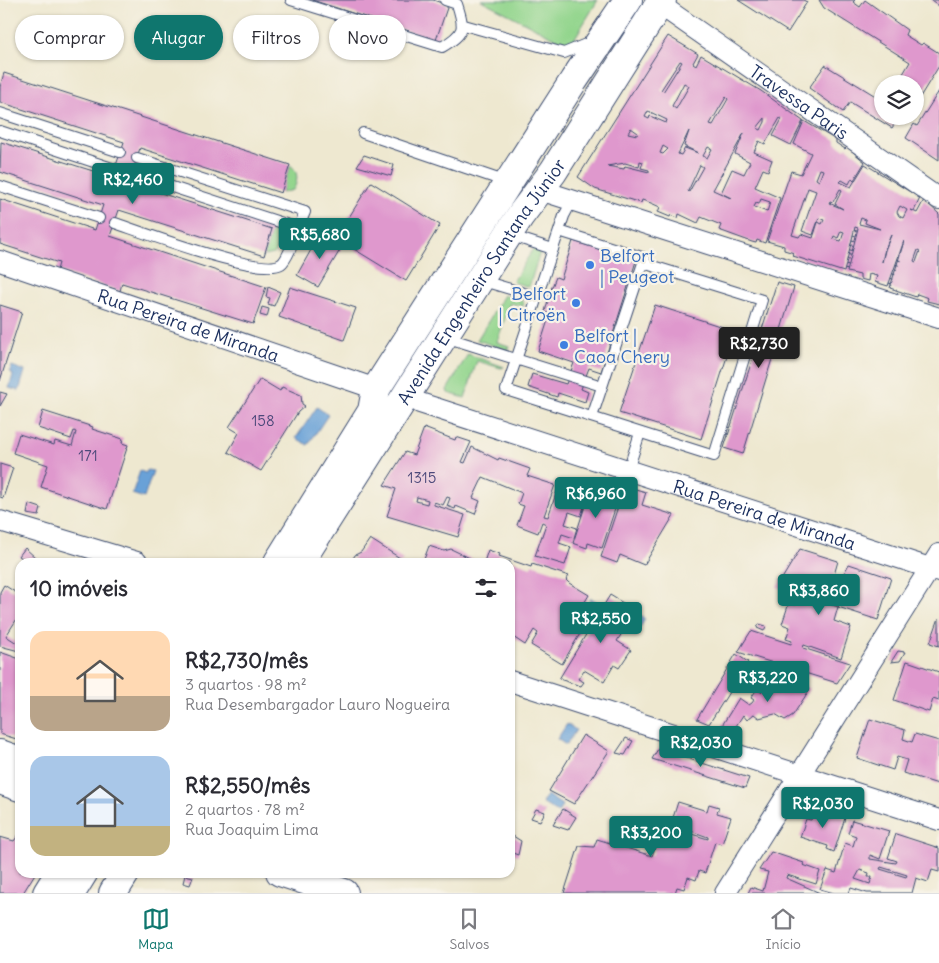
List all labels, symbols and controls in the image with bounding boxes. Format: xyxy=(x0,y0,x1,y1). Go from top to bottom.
chip: Comprar xyxy=(15,15,124,60)
chip: Alugar xyxy=(134,15,223,60)
chip: Filtros xyxy=(233,15,319,60)
chip: Novo xyxy=(329,15,406,60)
street label: Travessa Paris xyxy=(745,59,853,144)
map controls xyxy=(874,75,924,125)
button: layers xyxy=(874,75,924,125)
street label: Avenida Engenheiro Santana Júnior xyxy=(392,154,571,409)
pin: R$2,460 xyxy=(87,162,179,205)
text: R$2,460 xyxy=(103,169,163,189)
pin: R$5,680 xyxy=(274,218,366,260)
text: R$5,680 xyxy=(290,224,350,244)
place label: Belfort | Peugeot xyxy=(600,244,674,288)
marker: Belfort | Peugeot xyxy=(584,259,596,271)
place label: Belfort | Citroën xyxy=(498,282,566,326)
street label: Rua Pereira de Miranda xyxy=(95,284,282,367)
marker: Belfort | Citroën xyxy=(570,297,582,309)
place label: Belfort | Caoa Chery xyxy=(574,324,670,368)
pin: R$2,730 xyxy=(713,326,805,369)
text: R$2,730 xyxy=(730,333,788,353)
marker: Belfort | Caoa Chery xyxy=(558,339,570,351)
house number: 158 xyxy=(251,411,275,430)
house number: 171 xyxy=(78,446,98,465)
house number: 1315 xyxy=(408,468,436,487)
street label: Rua Pereira de Miranda xyxy=(670,474,858,555)
pin: R$6,960 xyxy=(550,476,642,519)
text: R$6,960 xyxy=(566,483,626,503)
icon: filters xyxy=(472,574,500,602)
pin: R$3,860 xyxy=(773,574,865,616)
text: 10 imóveis xyxy=(30,575,128,602)
text: R$3,860 xyxy=(789,580,849,600)
pin: R$2,550 xyxy=(555,602,647,644)
text: R$2,550 xyxy=(571,608,631,628)
text: R$2,730/mês xyxy=(185,647,308,674)
icon: home xyxy=(70,651,130,711)
pin: R$3,220 xyxy=(722,660,814,703)
text: R$3,220 xyxy=(738,667,798,687)
text: 3 quartos · 98 m² xyxy=(185,674,307,694)
text: Rua Desembargador Lauro Nogueira xyxy=(185,694,450,714)
pin: R$2,030 xyxy=(655,726,747,768)
text: R$2,030 xyxy=(670,732,732,752)
text: R$2,550/mês xyxy=(185,772,310,799)
icon: home xyxy=(70,776,130,836)
pin: R$2,030 xyxy=(777,786,869,829)
text: R$2,030 xyxy=(792,793,854,813)
text: 2 quartos · 78 m² xyxy=(185,799,305,819)
pin: R$3,200 xyxy=(605,816,697,858)
text: Rua Joaquim Lima xyxy=(185,819,319,839)
text: R$3,200 xyxy=(620,822,682,842)
tab: Mapa xyxy=(138,905,173,953)
tab: Salvos xyxy=(449,905,489,953)
tab: Início xyxy=(766,905,801,953)

